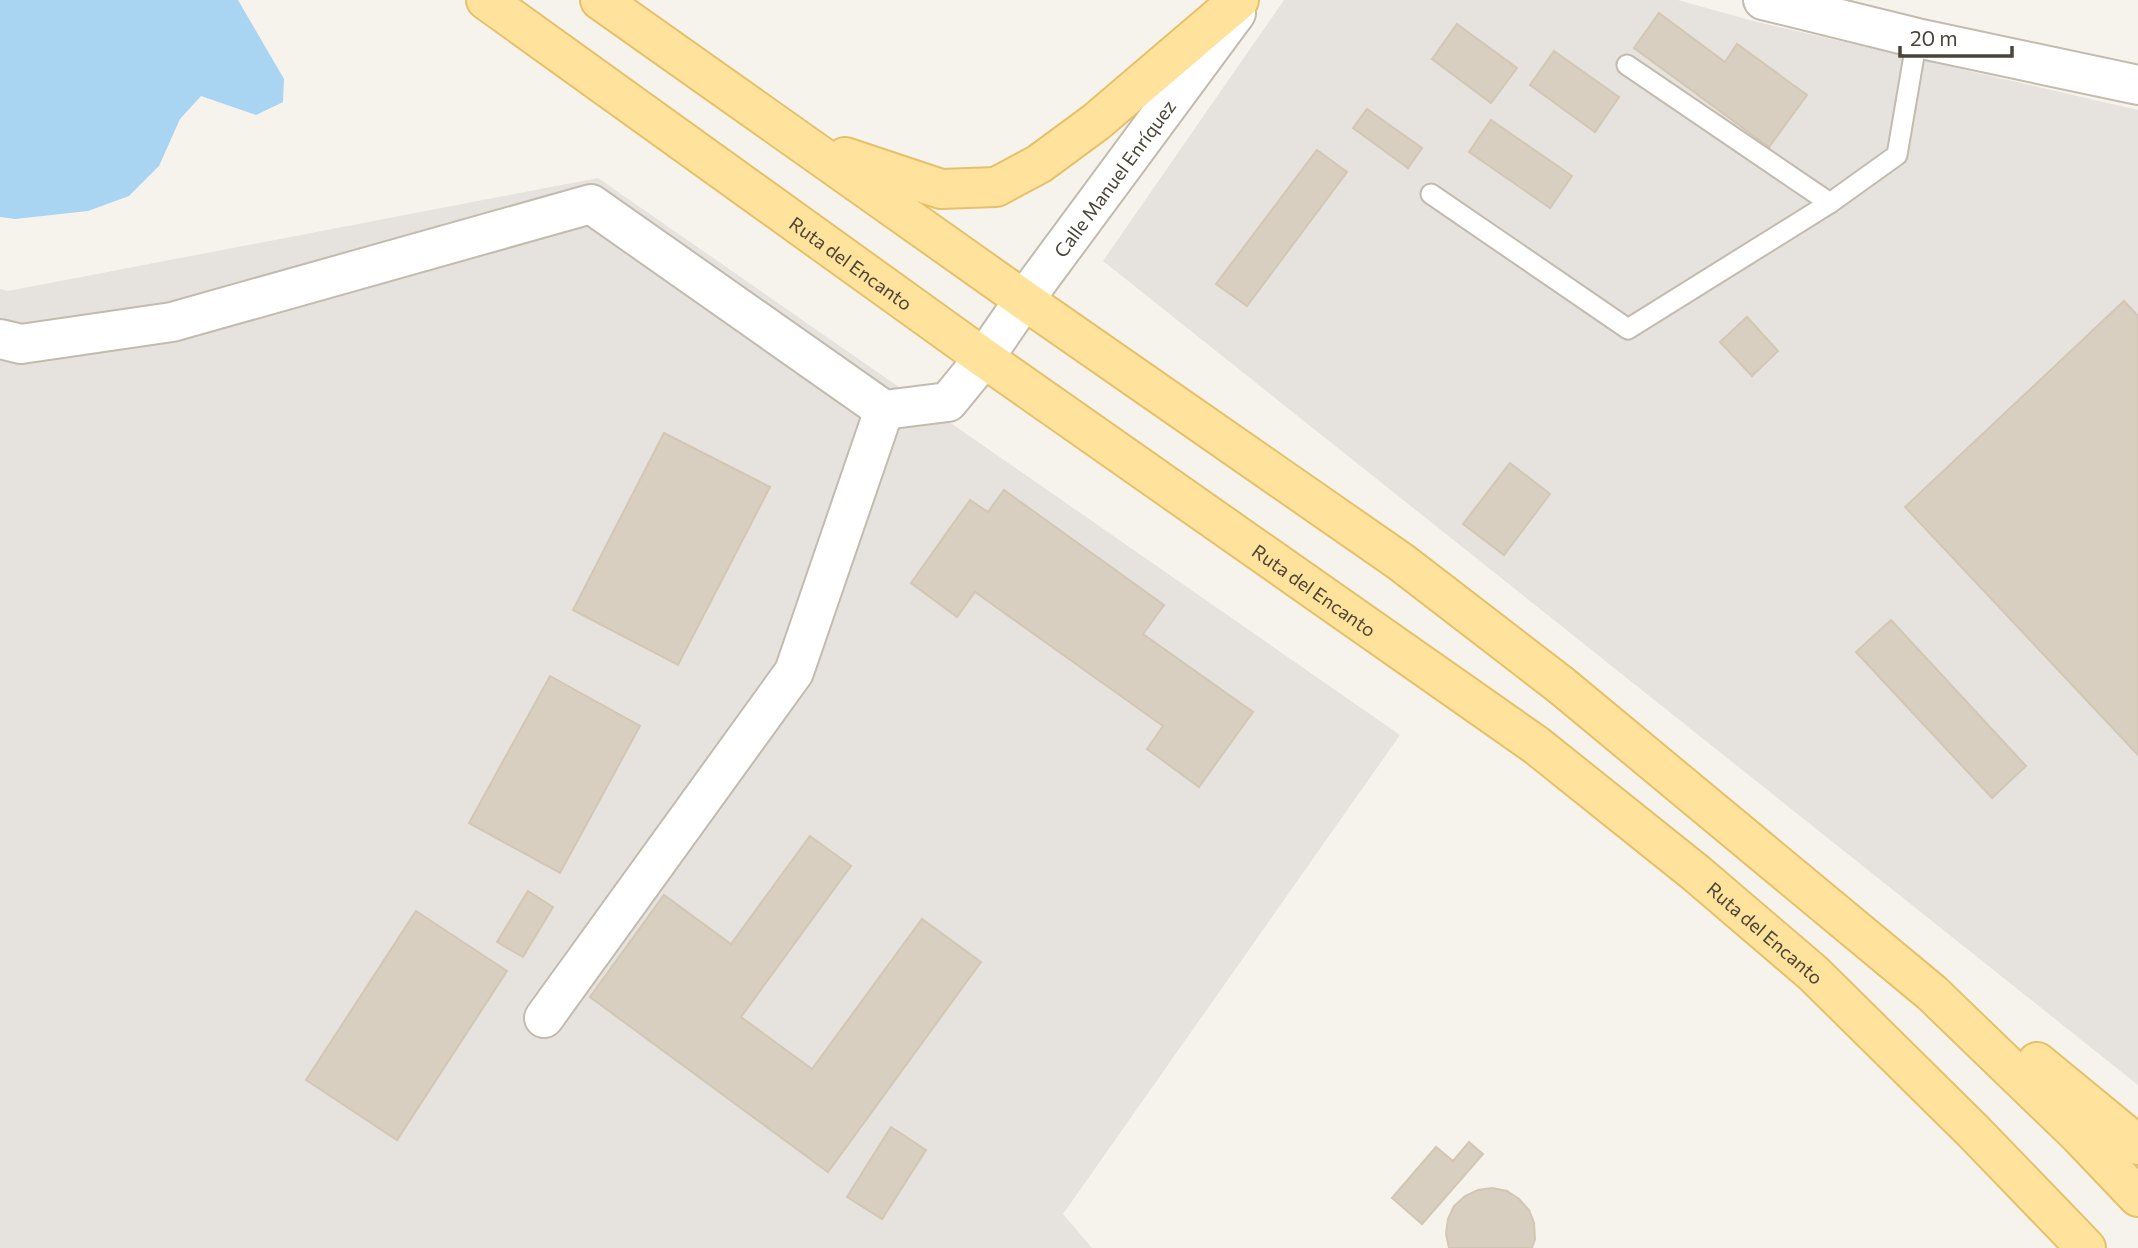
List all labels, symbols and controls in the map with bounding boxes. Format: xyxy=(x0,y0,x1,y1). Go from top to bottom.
scale bar xyxy=(1900,14,2012,58)
text: 20 m xyxy=(1910,25,1958,50)
street label: Calle Manuel Enríquez xyxy=(1048,95,1180,261)
street label: Ruta del Encanto xyxy=(786,211,917,314)
street label: Ruta del Encanto xyxy=(1248,539,1381,641)
street label: Ruta del Encanto xyxy=(1703,877,1829,989)

